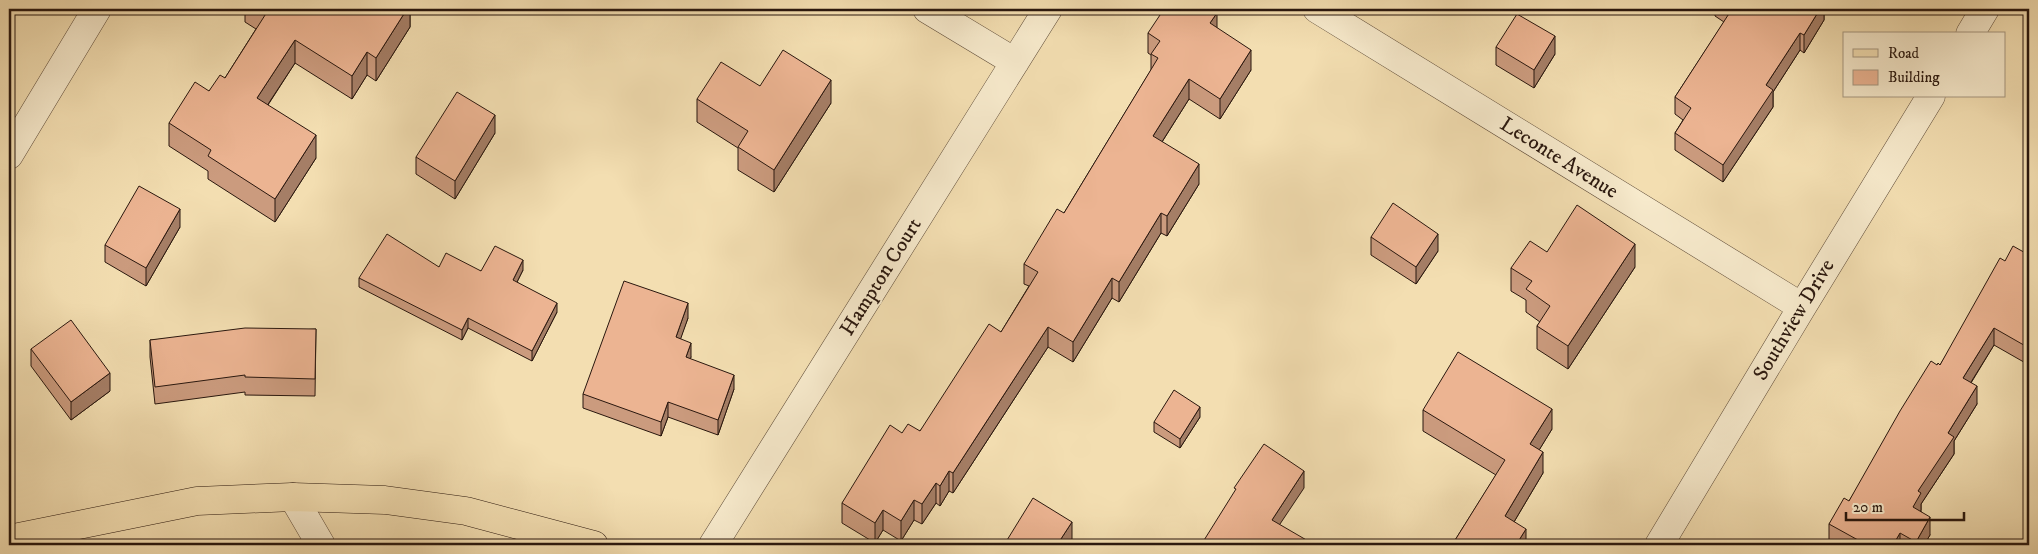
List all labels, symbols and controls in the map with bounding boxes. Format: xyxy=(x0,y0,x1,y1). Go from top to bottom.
legend xyxy=(1843,32,2006,98)
text: Road xyxy=(1888,44,1920,63)
text: Building xyxy=(1888,68,1940,87)
street label: Leconte Avenue xyxy=(1495,111,1623,205)
street label: Hampton Court xyxy=(834,213,928,341)
street label: Southview Drive xyxy=(1748,254,1841,385)
scale bar xyxy=(1846,489,1963,521)
text: 20 m xyxy=(1853,498,1883,517)

